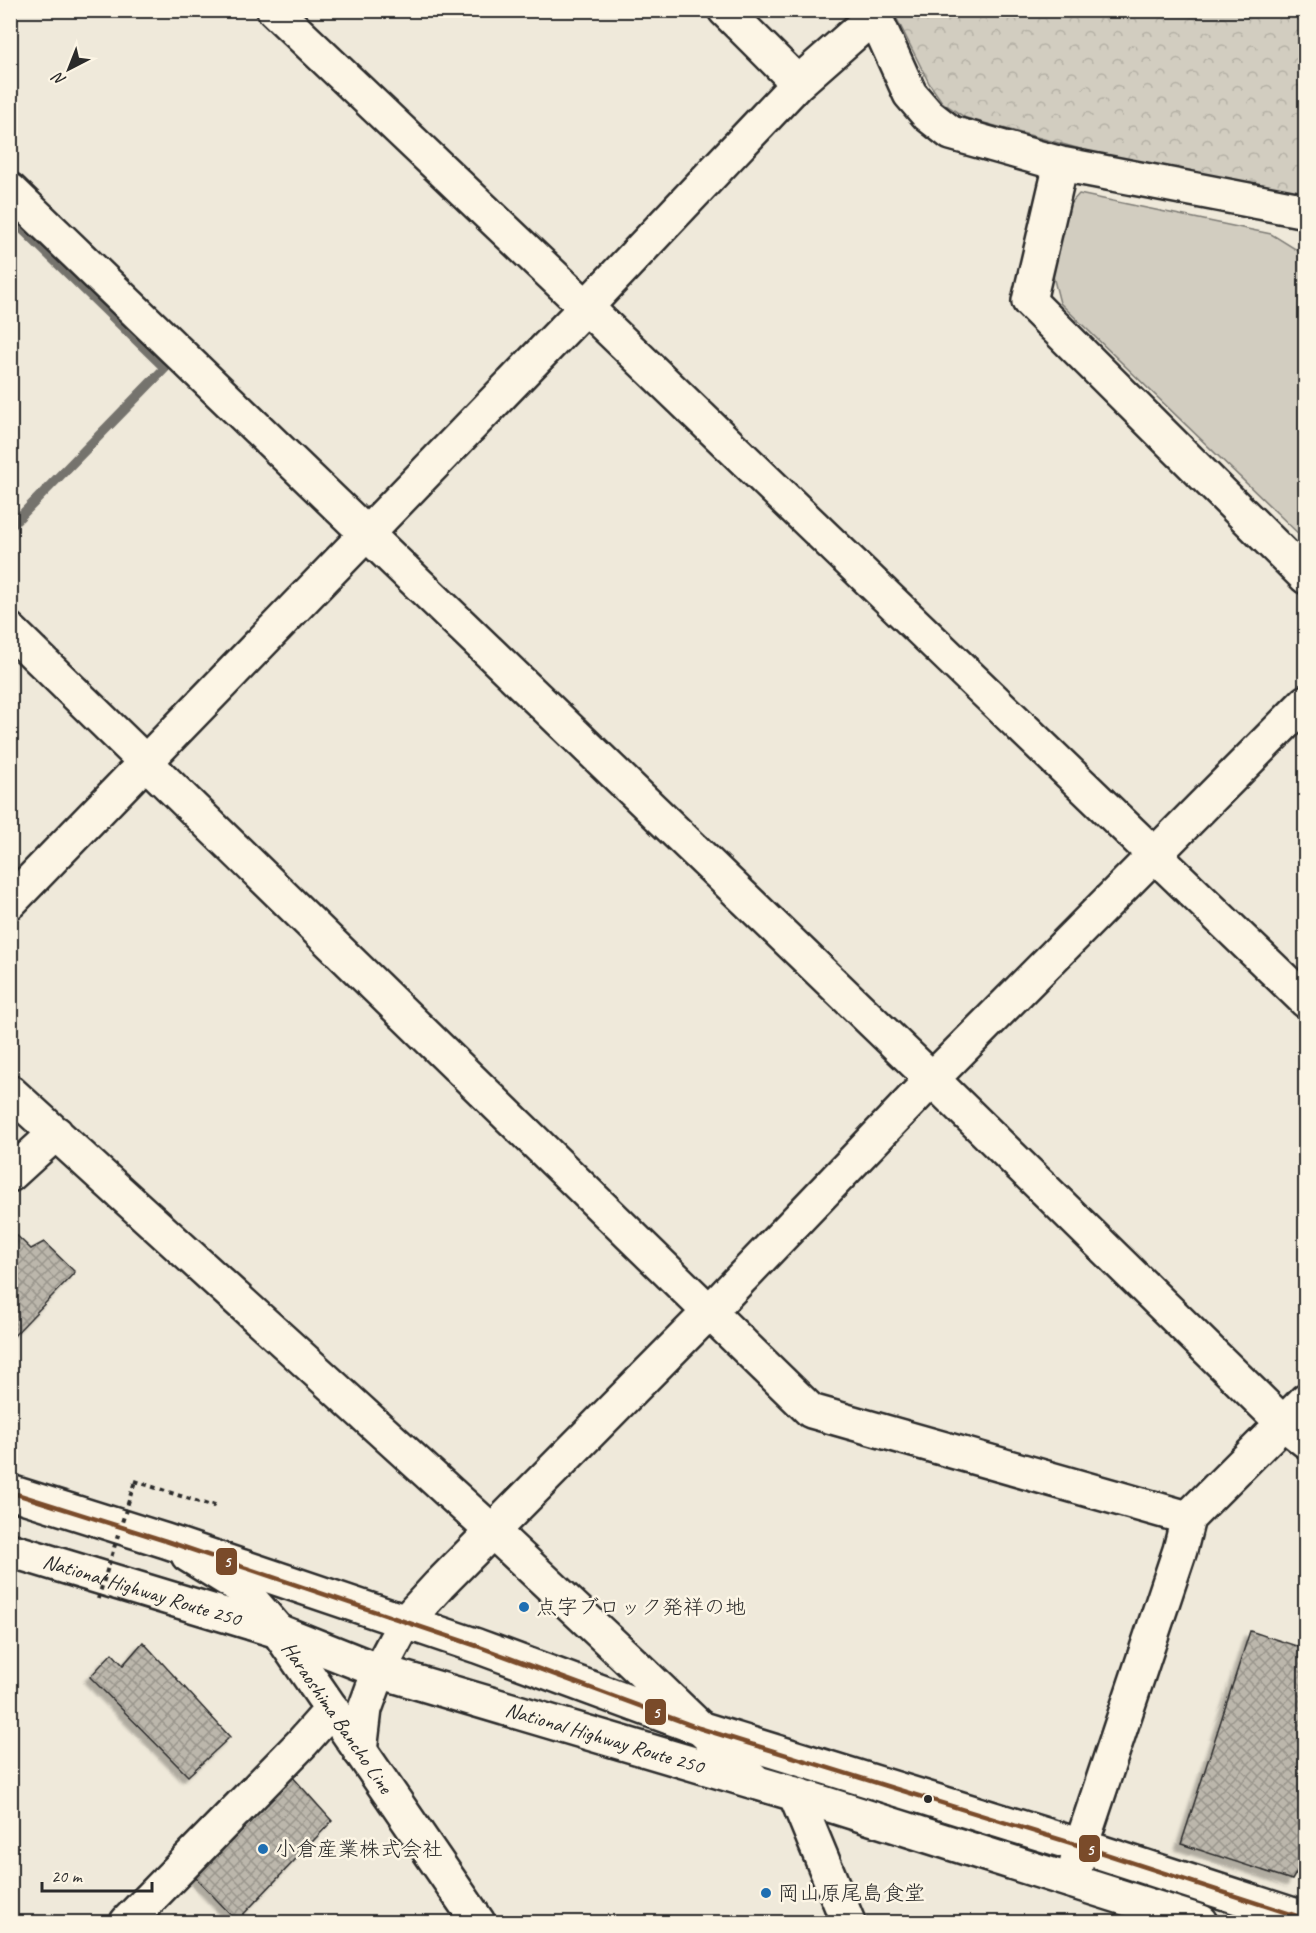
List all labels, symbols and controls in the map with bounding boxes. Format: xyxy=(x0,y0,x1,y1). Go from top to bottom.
north arrow xyxy=(39,39,99,99)
text: N xyxy=(47,67,70,90)
line badge: 5 xyxy=(215,1547,238,1576)
street label: National Highway Route 250 xyxy=(40,1548,244,1632)
place label: 点字ブロック発祥の地 xyxy=(536,1594,746,1620)
marker: 点字ブロック発祥の地 xyxy=(517,1600,531,1614)
street label: Haraoshima Bancho Line xyxy=(276,1636,399,1799)
street label: National Highway Route 250 xyxy=(503,1697,707,1777)
line badge: 5 xyxy=(644,1698,667,1726)
unlabelled marker xyxy=(922,1793,934,1805)
line badge: 5 xyxy=(1078,1834,1101,1863)
place label: 小倉産業株式会社 xyxy=(275,1836,443,1862)
text: 5 xyxy=(1087,1840,1096,1860)
marker: 小倉産業株式会社 xyxy=(256,1842,270,1856)
scale bar xyxy=(42,1855,152,1893)
text: 20 m xyxy=(51,1865,84,1887)
place label: 岡山原尾島食堂 xyxy=(778,1880,925,1906)
marker: 岡山原尾島食堂 xyxy=(759,1886,773,1900)

